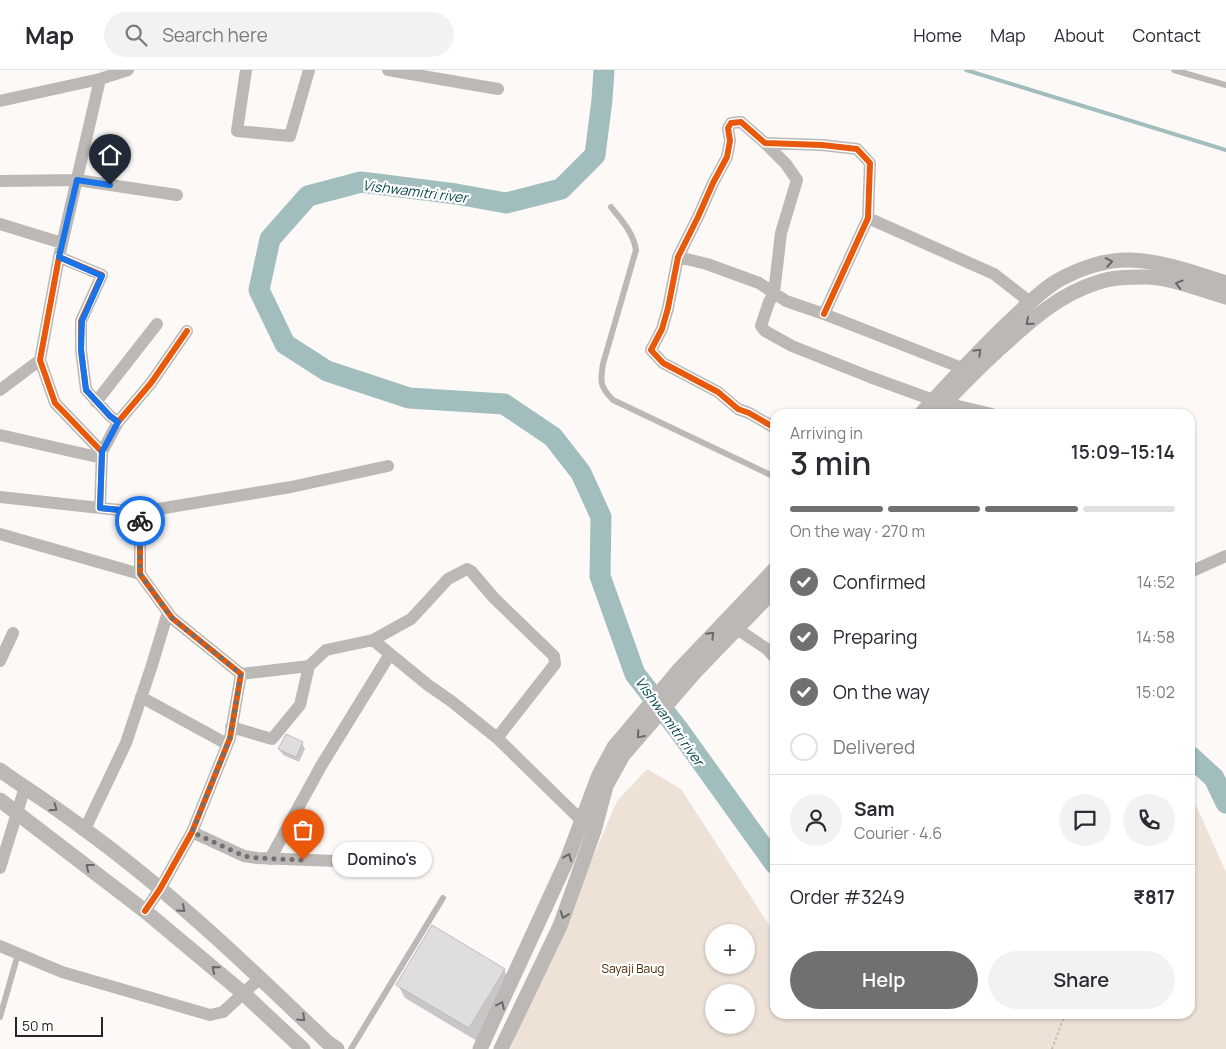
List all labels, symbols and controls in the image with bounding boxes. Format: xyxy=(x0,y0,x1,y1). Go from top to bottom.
search box xyxy=(104,12,454,57)
text: Map xyxy=(25,18,74,51)
icon: search xyxy=(122,21,150,49)
text: Search here xyxy=(162,22,268,48)
text: Home xyxy=(913,23,962,47)
text: Map xyxy=(990,23,1026,47)
text: About xyxy=(1054,23,1104,47)
text: Contact xyxy=(1132,23,1201,47)
pin xyxy=(89,134,131,185)
icon: home xyxy=(96,141,124,169)
water label: Vishwamitri river xyxy=(362,175,470,207)
one-way arrow xyxy=(1105,258,1114,268)
one-way arrow xyxy=(1176,279,1184,289)
one-way arrow xyxy=(1026,317,1035,326)
one-way arrow xyxy=(972,349,981,358)
text: Arriving in xyxy=(790,422,863,444)
text: 15:09–15:14 xyxy=(1071,439,1175,465)
text: 3 min xyxy=(790,441,871,485)
courier xyxy=(115,496,165,546)
icon: bike xyxy=(126,507,154,535)
text: On the way · 270 m xyxy=(790,520,925,542)
icon: check xyxy=(790,568,818,596)
text: Confirmed xyxy=(833,569,926,595)
text: 14:52 xyxy=(1137,571,1175,593)
icon: check xyxy=(790,623,818,651)
text: Preparing xyxy=(833,624,918,650)
text: 14:58 xyxy=(1136,626,1175,648)
one-way arrow xyxy=(705,632,714,641)
water label: Vishwamitri river xyxy=(631,673,710,771)
icon: check xyxy=(790,678,818,706)
text: On the way xyxy=(833,679,930,705)
text: 15:02 xyxy=(1136,681,1175,703)
one-way arrow xyxy=(636,730,645,739)
text: Delivered xyxy=(833,734,915,760)
button: person xyxy=(790,794,842,846)
button: chat xyxy=(1059,794,1111,846)
button: phone xyxy=(1123,794,1175,846)
text: Sam xyxy=(854,796,895,822)
one-way arrow xyxy=(49,802,58,811)
pin xyxy=(282,809,324,860)
icon: bag xyxy=(289,816,317,844)
text: Courier · 4.6 xyxy=(854,822,942,844)
callout: Domino's xyxy=(333,842,433,878)
text: Domino's xyxy=(347,848,417,870)
one-way arrow xyxy=(562,853,573,862)
one-way arrow xyxy=(85,864,94,873)
text: Order #3249 xyxy=(790,884,905,910)
text: ₹817 xyxy=(1133,884,1175,910)
one-way arrow xyxy=(176,903,185,911)
one-way arrow xyxy=(560,910,570,919)
map controls xyxy=(705,924,755,1034)
button: + xyxy=(705,924,755,974)
button: Help xyxy=(790,951,978,1009)
button: Share xyxy=(988,951,1175,1009)
park label: Sayaji Baug xyxy=(602,960,664,977)
one-way arrow xyxy=(211,966,220,975)
button: − xyxy=(705,984,755,1034)
one-way arrow xyxy=(495,1001,505,1010)
one-way arrow xyxy=(296,1012,305,1021)
scale bar xyxy=(15,1014,102,1037)
text: 50 m xyxy=(22,1016,53,1035)

